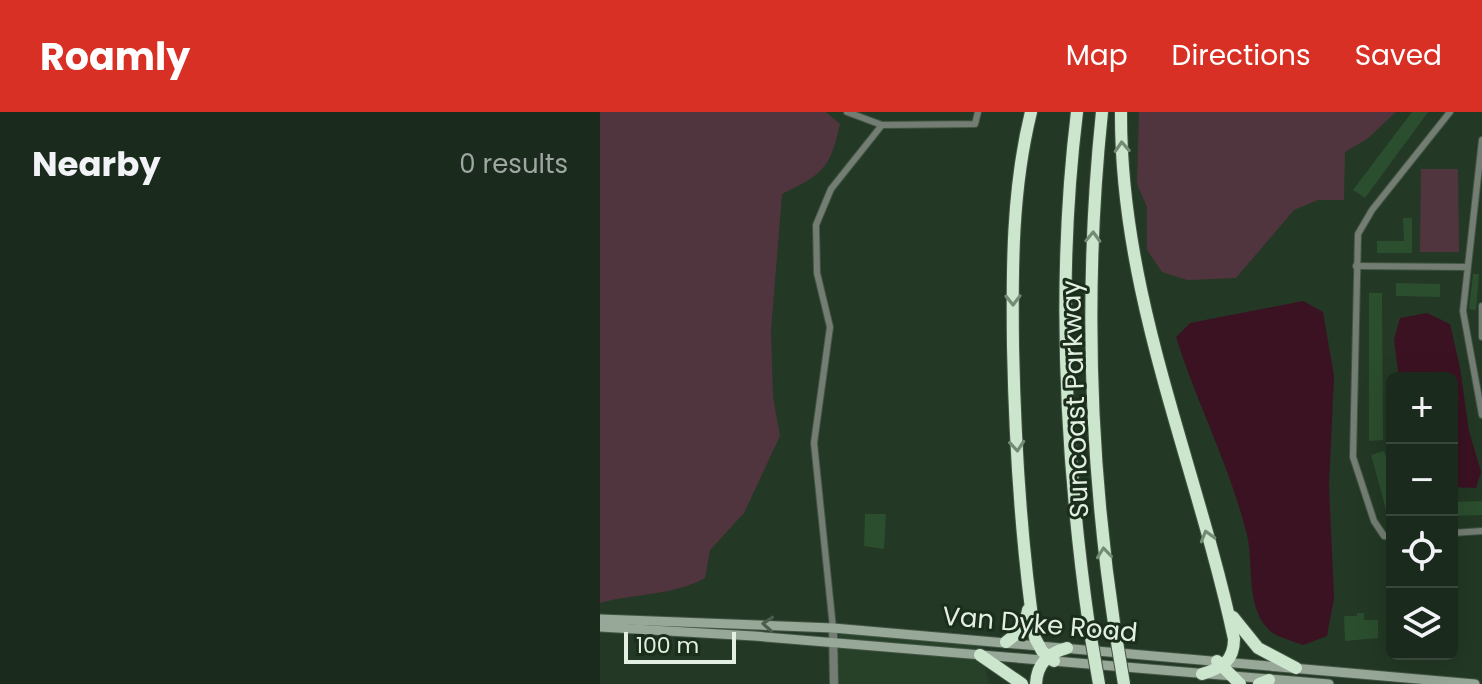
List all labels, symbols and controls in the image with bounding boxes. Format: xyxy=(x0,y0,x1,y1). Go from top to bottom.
text: Roamly xyxy=(40,30,190,83)
text: Map xyxy=(1066,36,1128,75)
text: Directions xyxy=(1172,36,1311,75)
text: Saved xyxy=(1355,36,1442,75)
text: Nearby xyxy=(32,140,161,188)
one-way arrow xyxy=(1113,140,1130,153)
text: 0 results xyxy=(459,146,568,182)
one-way arrow xyxy=(1084,230,1101,243)
street label: Suncoast Parkway xyxy=(1053,279,1097,518)
one-way arrow xyxy=(1004,294,1021,307)
map controls xyxy=(1386,372,1458,660)
button: + xyxy=(1386,372,1458,444)
one-way arrow xyxy=(1008,440,1025,453)
button: − xyxy=(1386,444,1458,516)
button: locate xyxy=(1386,516,1458,588)
one-way arrow xyxy=(1200,530,1216,544)
one-way arrow xyxy=(1096,546,1113,559)
button: layers xyxy=(1386,588,1458,660)
street label: Van Dyke Road xyxy=(941,598,1139,650)
one-way arrow xyxy=(761,616,774,633)
scale bar xyxy=(624,628,736,664)
text: 100 m xyxy=(636,630,699,661)

